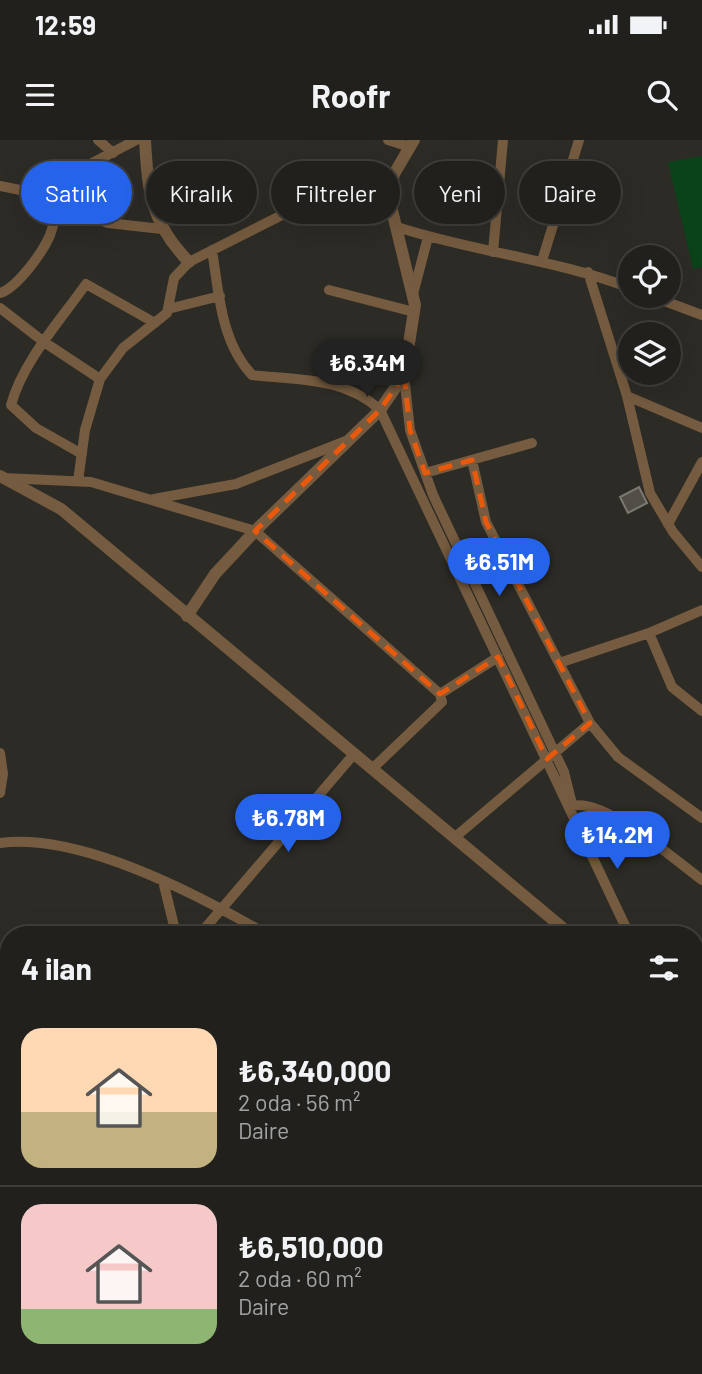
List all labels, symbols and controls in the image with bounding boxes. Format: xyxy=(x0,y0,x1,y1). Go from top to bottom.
text: 12:59 xyxy=(35,9,96,40)
icon: menu xyxy=(21,76,59,114)
text: Roofr xyxy=(311,76,391,114)
icon: search xyxy=(643,76,681,114)
chip: Satılık xyxy=(21,161,132,224)
chip: Kiralık xyxy=(146,161,257,224)
chip: Filtreler xyxy=(271,161,400,224)
chip: Yeni xyxy=(414,161,505,224)
chip: Daire xyxy=(519,161,621,224)
map controls xyxy=(618,245,681,385)
button: locate xyxy=(618,245,681,308)
button: layers xyxy=(618,322,681,385)
pin: ₺6.34M xyxy=(310,340,424,399)
text: ₺6.34M xyxy=(329,348,405,376)
pin: ₺6.51M xyxy=(442,538,556,598)
text: ₺6.51M xyxy=(464,547,534,575)
pin: ₺6.78M xyxy=(231,794,345,854)
text: ₺6.78M xyxy=(251,803,325,831)
pin: ₺14.2M xyxy=(560,812,674,871)
text: ₺14.2M xyxy=(581,820,653,848)
icon: filters xyxy=(645,949,683,987)
text: 4 ilan xyxy=(21,950,92,986)
text: ₺6,340,000 xyxy=(238,1052,391,1088)
icon: home xyxy=(77,1056,161,1140)
text: 2 oda · 56 m² xyxy=(238,1088,361,1116)
text: Daire xyxy=(238,1116,289,1144)
text: ₺6,510,000 xyxy=(238,1228,384,1264)
icon: home xyxy=(77,1232,161,1316)
text: 2 oda · 60 m² xyxy=(238,1264,362,1292)
text: Daire xyxy=(238,1292,289,1320)

